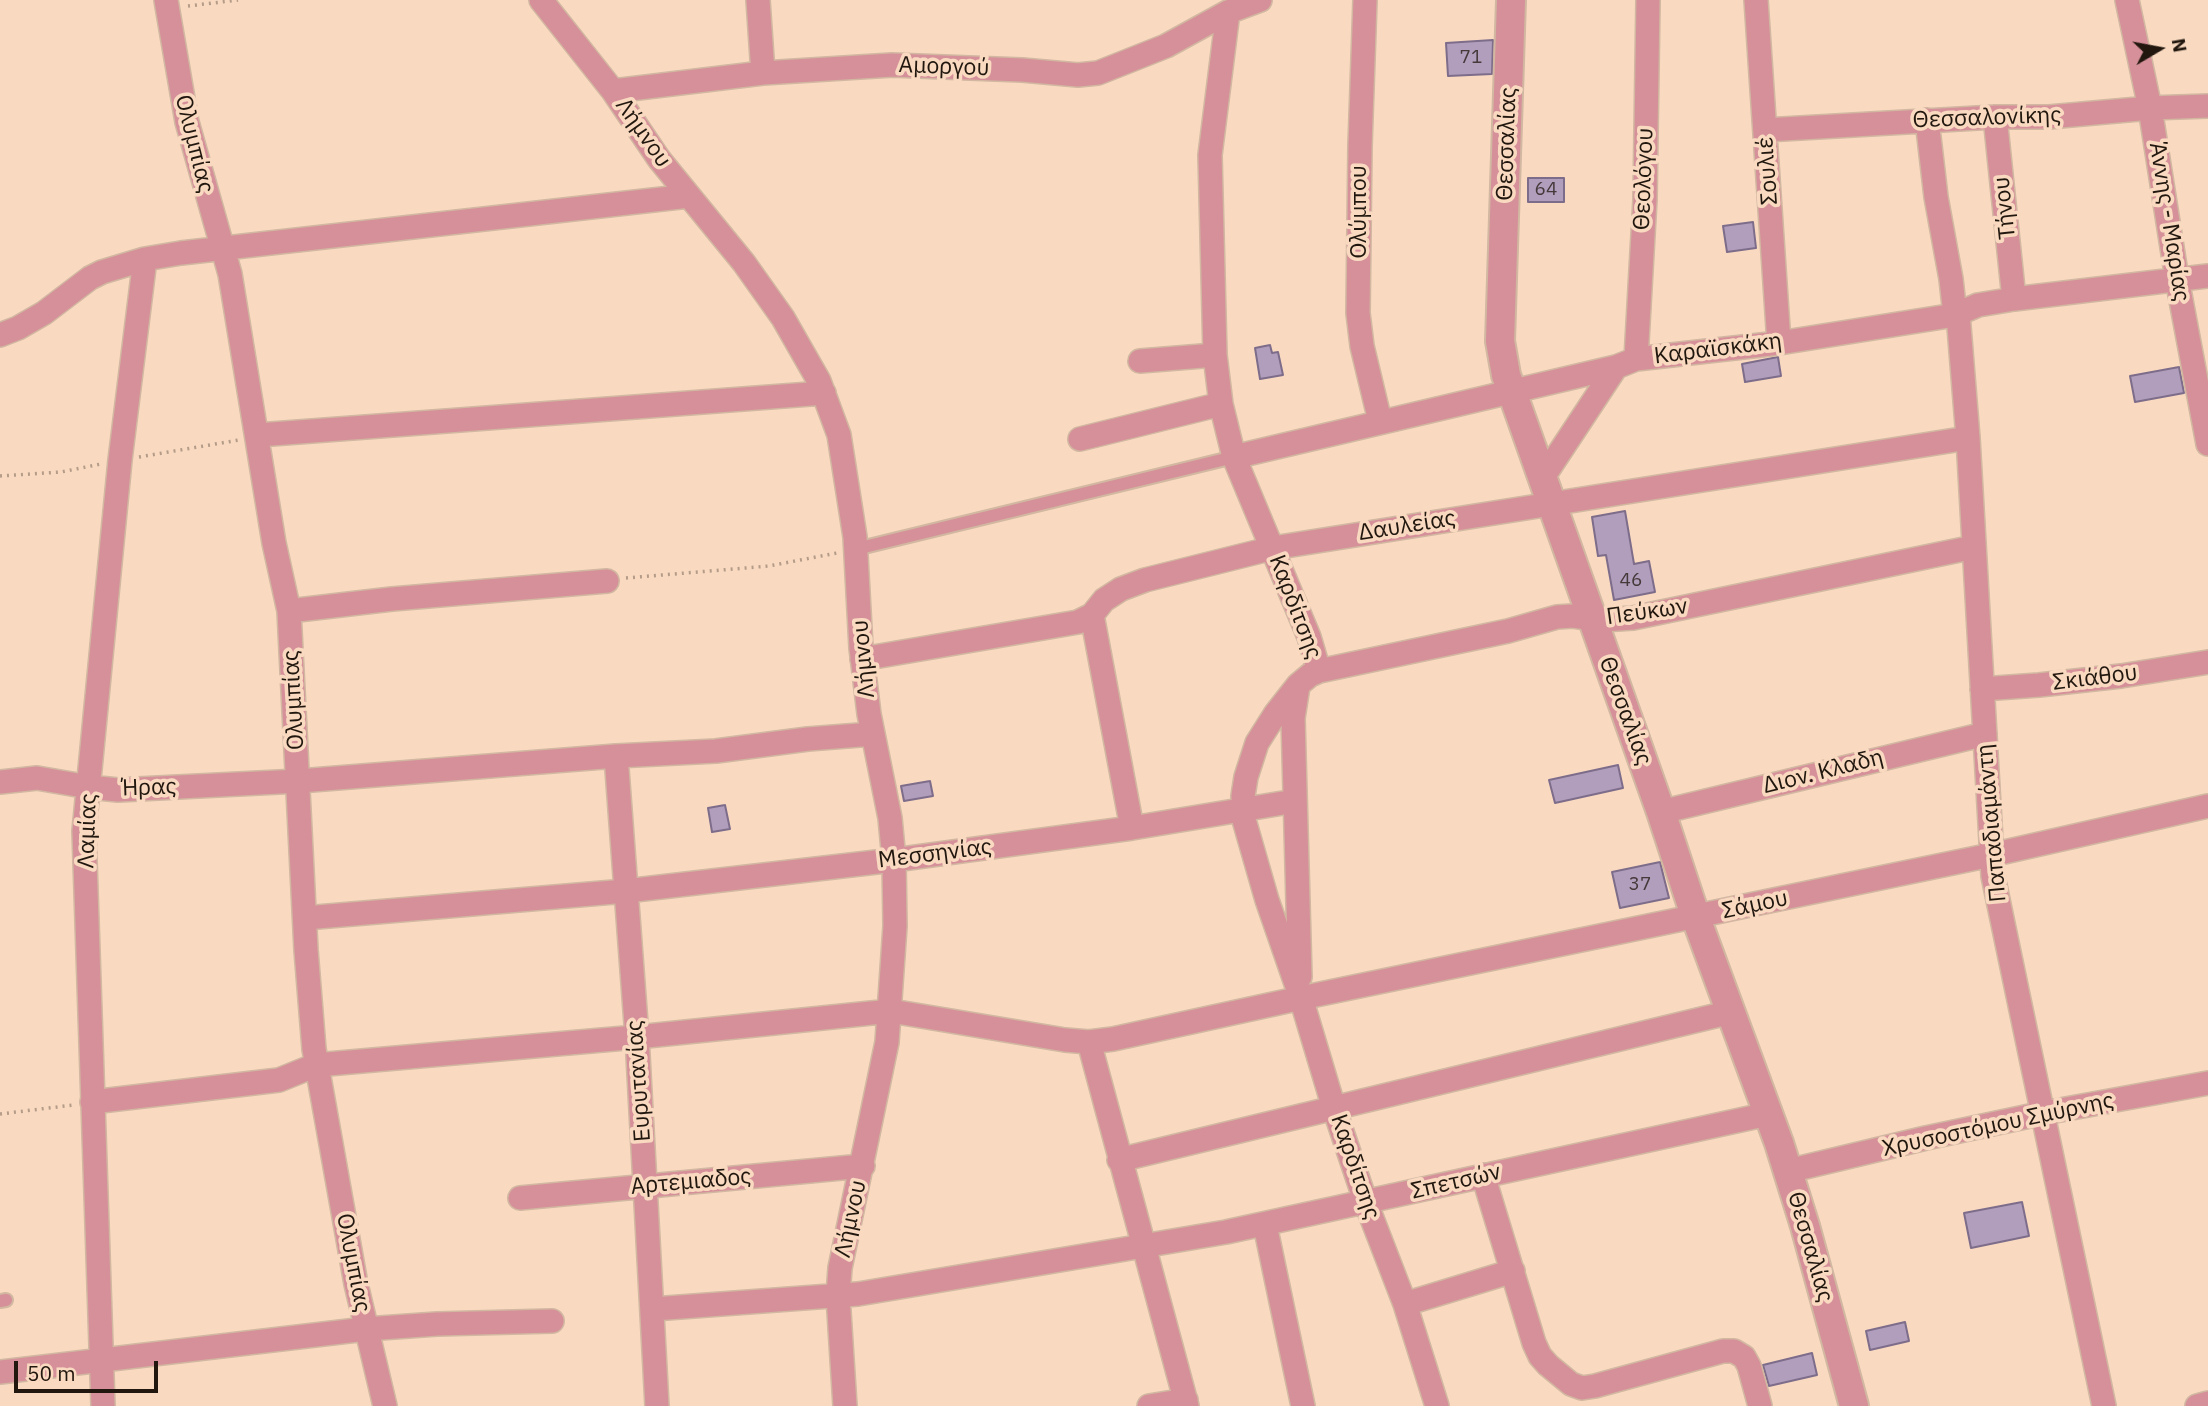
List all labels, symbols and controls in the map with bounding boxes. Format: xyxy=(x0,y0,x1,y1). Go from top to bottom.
north arrow xyxy=(2124,14,2194,84)
text: N xyxy=(2167,36,2193,54)
house number: 71 xyxy=(1460,47,1482,69)
street label: Αμοργού xyxy=(898,52,990,82)
street label: Θεσσαλίας xyxy=(1491,87,1523,201)
street label: Ολυμπίας xyxy=(168,92,220,196)
street label: Λήμνου xyxy=(609,93,677,173)
street label: Θεσσαλονίκης xyxy=(1912,102,2062,134)
street label: Θεολόγου xyxy=(1628,127,1660,231)
street label: Σουλιέ xyxy=(1752,136,1784,206)
street label: Άννης - Μαρίας xyxy=(2143,140,2195,304)
street label: Ολύμπου xyxy=(1345,165,1373,259)
street label: Τήνου xyxy=(1988,175,2022,241)
house number: 64 xyxy=(1535,179,1557,201)
street label: Καραϊσκάκη xyxy=(1653,327,1783,371)
street label: Δαυλείας xyxy=(1356,505,1458,547)
street label: Καρδίτσης xyxy=(1263,551,1327,663)
house number: 46 xyxy=(1620,570,1642,592)
street label: Πεύκων xyxy=(1605,593,1689,631)
street label: Λήμνου xyxy=(847,619,881,699)
street label: Ολυμπίας xyxy=(278,649,310,751)
street label: Θεσσαλίας xyxy=(1593,653,1657,769)
street label: Σκιάθου xyxy=(2051,659,2139,697)
street label: Παπαδιαμάντη xyxy=(1971,743,2013,903)
street label: Διον. Κλαδη xyxy=(1760,744,1886,800)
street label: Ήρας xyxy=(121,773,177,803)
street label: Λαμίας xyxy=(73,793,103,869)
street label: Μεσσηνίας xyxy=(877,833,993,875)
house number: 37 xyxy=(1629,874,1651,896)
street label: Σάμου xyxy=(1720,885,1790,925)
street label: Ευρυτανίας xyxy=(621,1019,657,1143)
street label: Χρυσοστόμου Σμύρνης xyxy=(1880,1087,2116,1163)
street label: Καρδίτσης xyxy=(1324,1111,1386,1223)
street label: Σπετσών xyxy=(1408,1158,1504,1206)
street label: Αρτεμιαδος xyxy=(629,1163,753,1201)
street label: Λήμνου xyxy=(829,1178,873,1260)
street label: Θεσσαλίας xyxy=(1781,1189,1839,1305)
street label: Ολυμπίας xyxy=(330,1211,376,1315)
scale bar xyxy=(18,1346,161,1390)
text: 50 m xyxy=(27,1359,76,1387)

